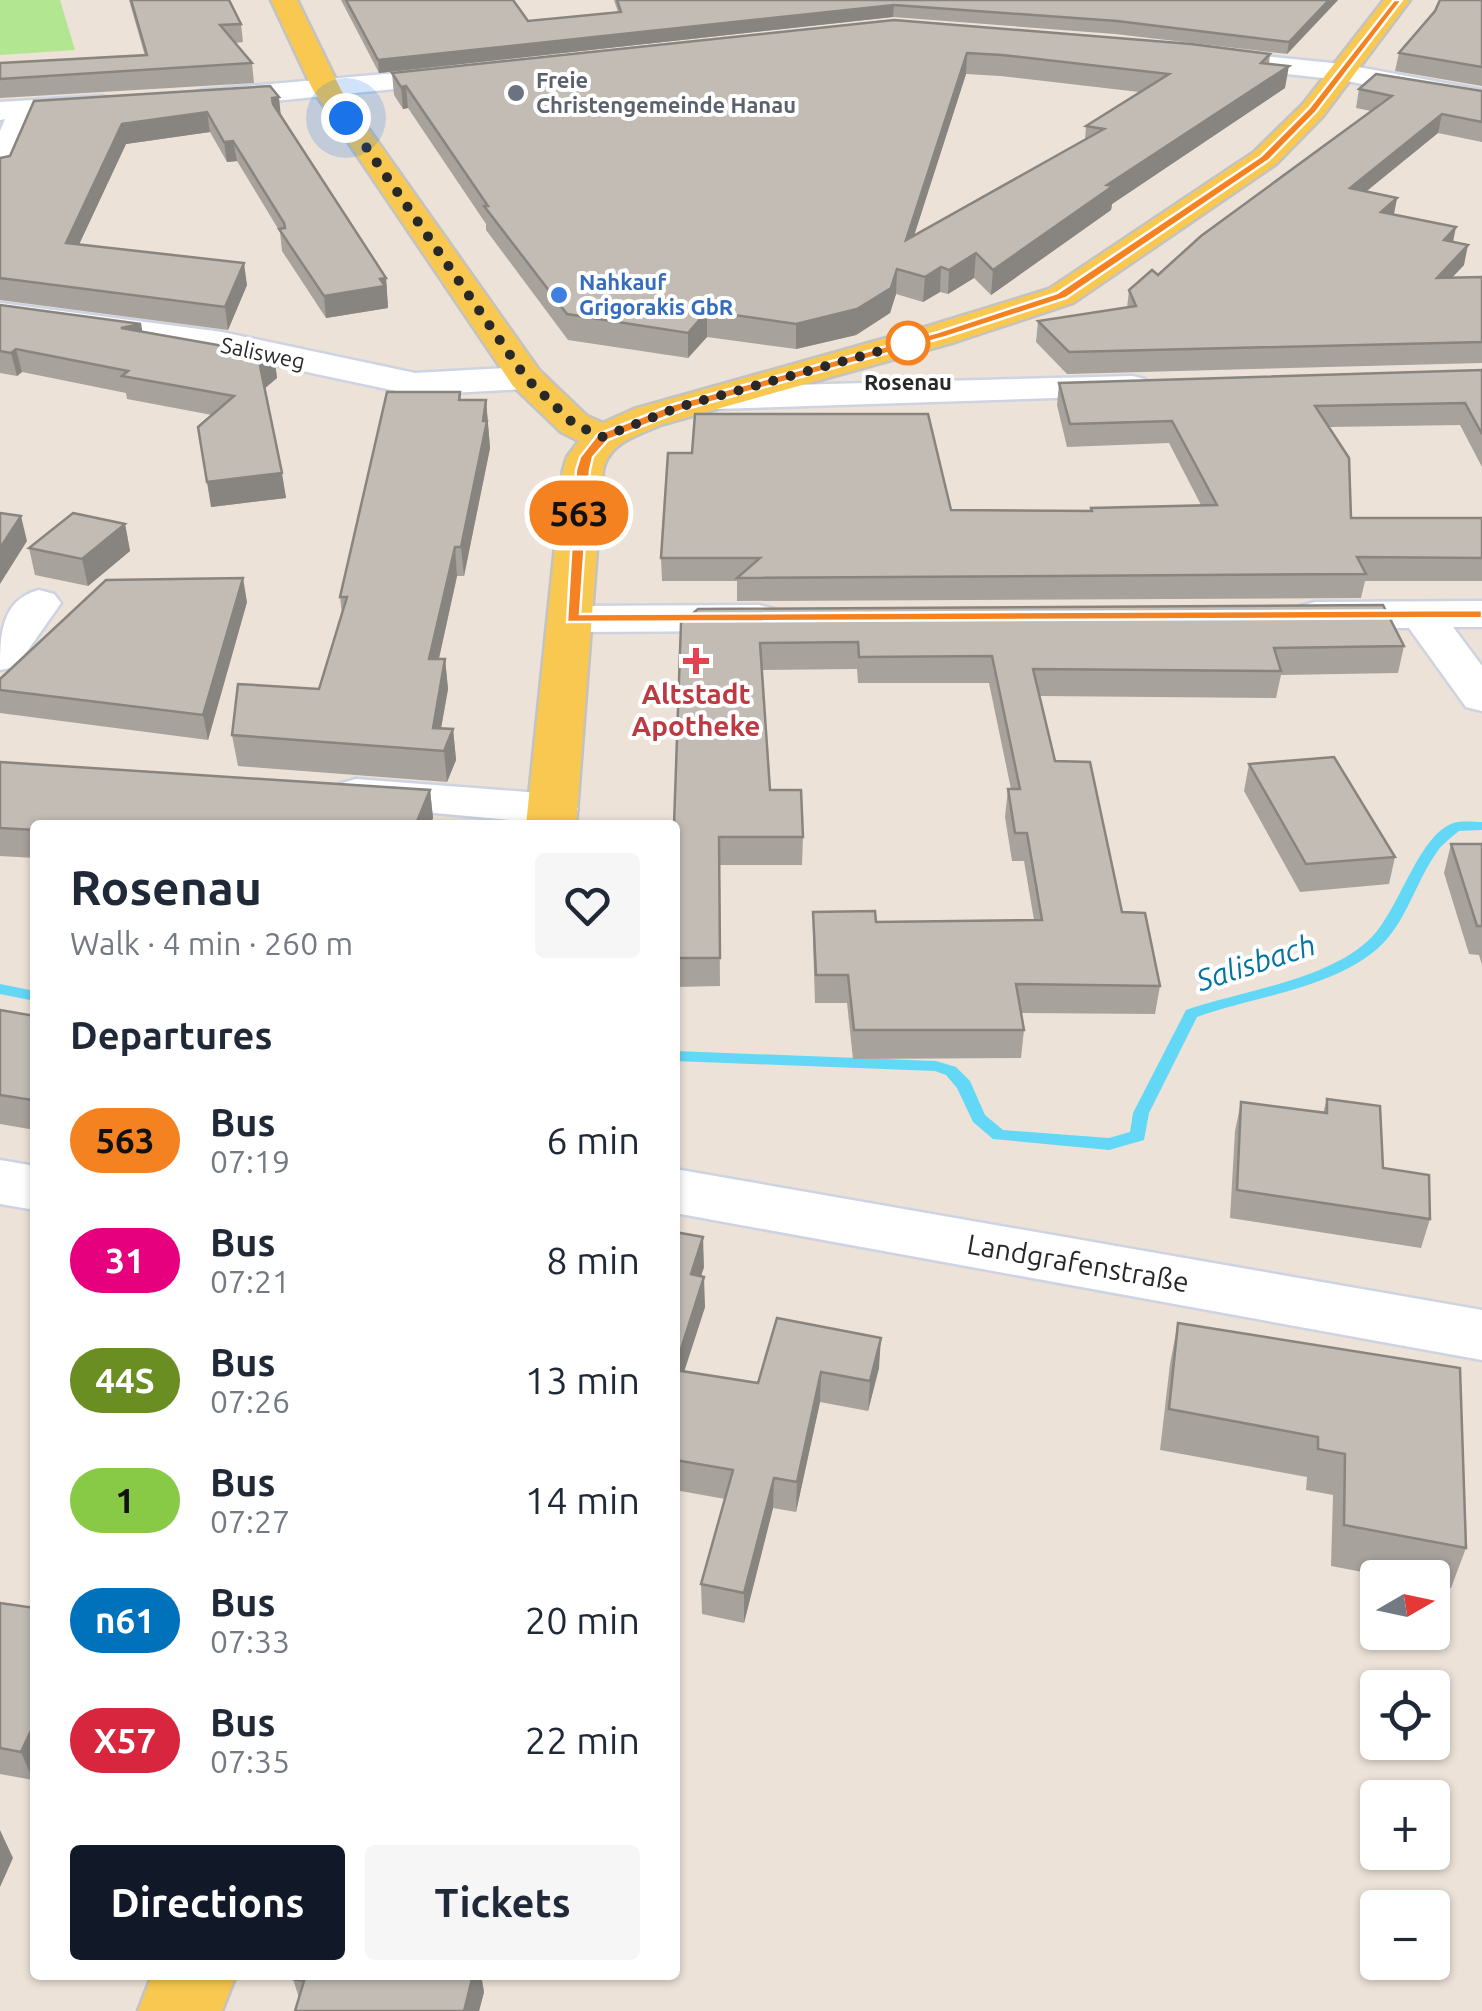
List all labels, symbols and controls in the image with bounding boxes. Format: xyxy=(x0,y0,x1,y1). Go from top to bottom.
place label: Freie Christengemeinde Hanau xyxy=(536,67,796,117)
marker: Freie Christengemeinde Hanau xyxy=(505,82,527,104)
your location xyxy=(321,93,371,143)
place label: Nahkauf Grigorakis GbR xyxy=(579,269,733,319)
marker: Nahkauf Grigorakis GbR xyxy=(548,284,570,306)
marker: Rosenau xyxy=(887,322,929,364)
street label: Salisweg xyxy=(219,331,307,374)
place label: Rosenau xyxy=(864,369,952,394)
line badge: 563 xyxy=(522,480,636,546)
text: 563 xyxy=(549,493,609,533)
marker: Altstadt Apotheke xyxy=(685,650,707,672)
place label: Altstadt Apotheke xyxy=(632,678,760,741)
button: heart xyxy=(535,853,640,958)
text: Rosenau xyxy=(70,860,262,914)
text: Walk · 4 min · 260 m xyxy=(70,925,353,961)
water label: Salisbach xyxy=(1191,927,1319,998)
text: Departures xyxy=(70,1014,272,1056)
text: Bus xyxy=(210,1101,275,1143)
text: 6 min xyxy=(546,1119,640,1161)
text: 563 xyxy=(95,1120,155,1160)
text: 07:19 xyxy=(210,1143,290,1179)
text: Bus xyxy=(210,1221,275,1263)
street label: Landgrafenstraße xyxy=(965,1228,1191,1297)
text: 8 min xyxy=(546,1239,640,1281)
text: 31 xyxy=(105,1240,145,1280)
text: 07:21 xyxy=(210,1263,290,1299)
text: Bus xyxy=(210,1341,275,1383)
text: 13 min xyxy=(525,1359,640,1401)
text: 44S xyxy=(95,1360,155,1400)
text: 07:26 xyxy=(210,1383,290,1419)
text: Bus xyxy=(210,1461,275,1503)
text: 14 min xyxy=(525,1479,640,1521)
text: 1 xyxy=(115,1480,135,1520)
text: 07:27 xyxy=(210,1503,290,1539)
north arrow xyxy=(1360,1560,1450,1650)
map controls xyxy=(1360,1560,1450,1980)
text: Bus xyxy=(210,1581,275,1623)
text: 20 min xyxy=(525,1599,640,1641)
text: n61 xyxy=(95,1600,155,1640)
text: 07:33 xyxy=(210,1623,290,1659)
button: locate xyxy=(1360,1670,1450,1760)
text: Bus xyxy=(210,1701,275,1743)
text: 22 min xyxy=(525,1719,640,1761)
text: X57 xyxy=(94,1720,156,1760)
text: 07:35 xyxy=(210,1743,290,1779)
button: + xyxy=(1360,1780,1450,1870)
button: Directions xyxy=(70,1845,345,1960)
button: Tickets xyxy=(365,1845,640,1960)
button: − xyxy=(1360,1890,1450,1980)

